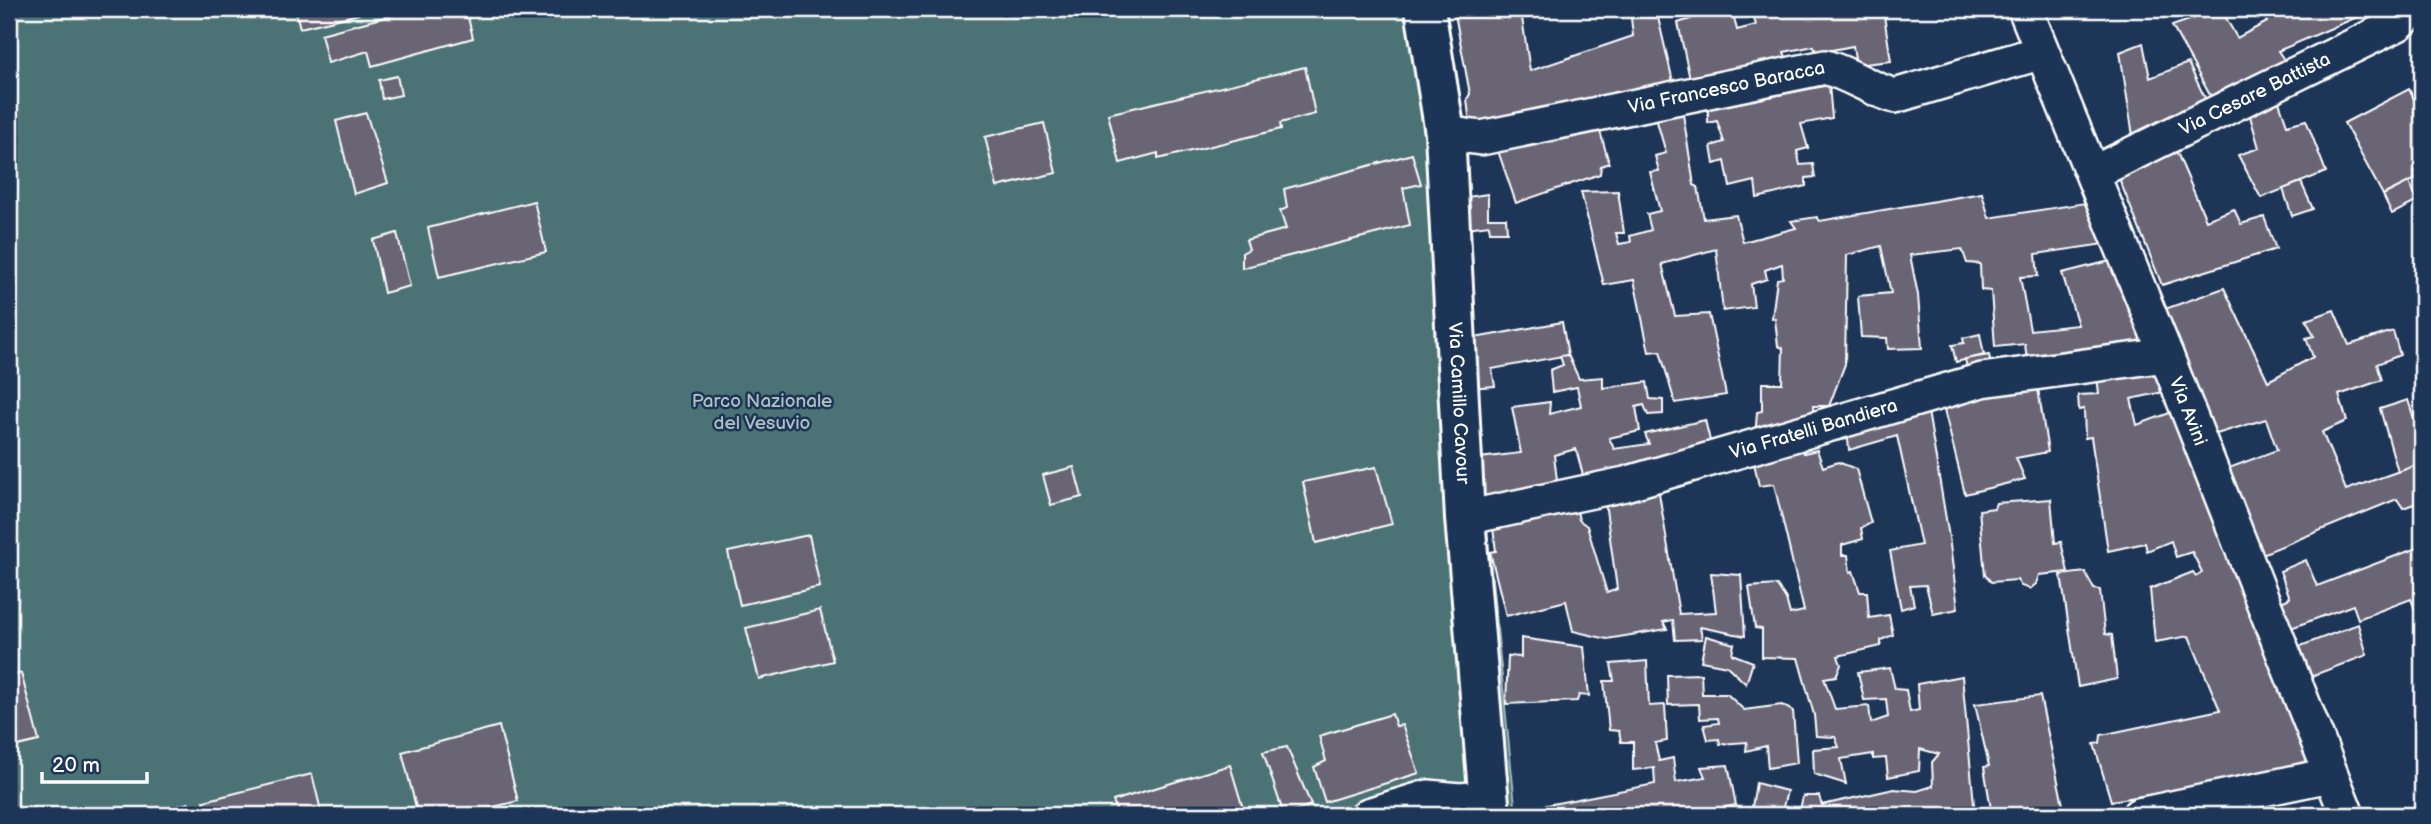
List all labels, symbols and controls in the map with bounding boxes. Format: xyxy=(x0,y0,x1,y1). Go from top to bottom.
street label: Via Cesare Battista xyxy=(2175,47,2334,141)
street label: Via Francesco Baracca xyxy=(1626,56,1827,119)
street label: Via Camillo Cavour xyxy=(1443,321,1475,486)
street label: Via Avini xyxy=(2164,373,2212,449)
park label: Parco Nazionale del Vesuvio xyxy=(692,390,832,435)
street label: Via Fratelli Bandiera xyxy=(1727,394,1900,464)
scale bar xyxy=(42,740,147,784)
text: 20 m xyxy=(52,753,100,778)

